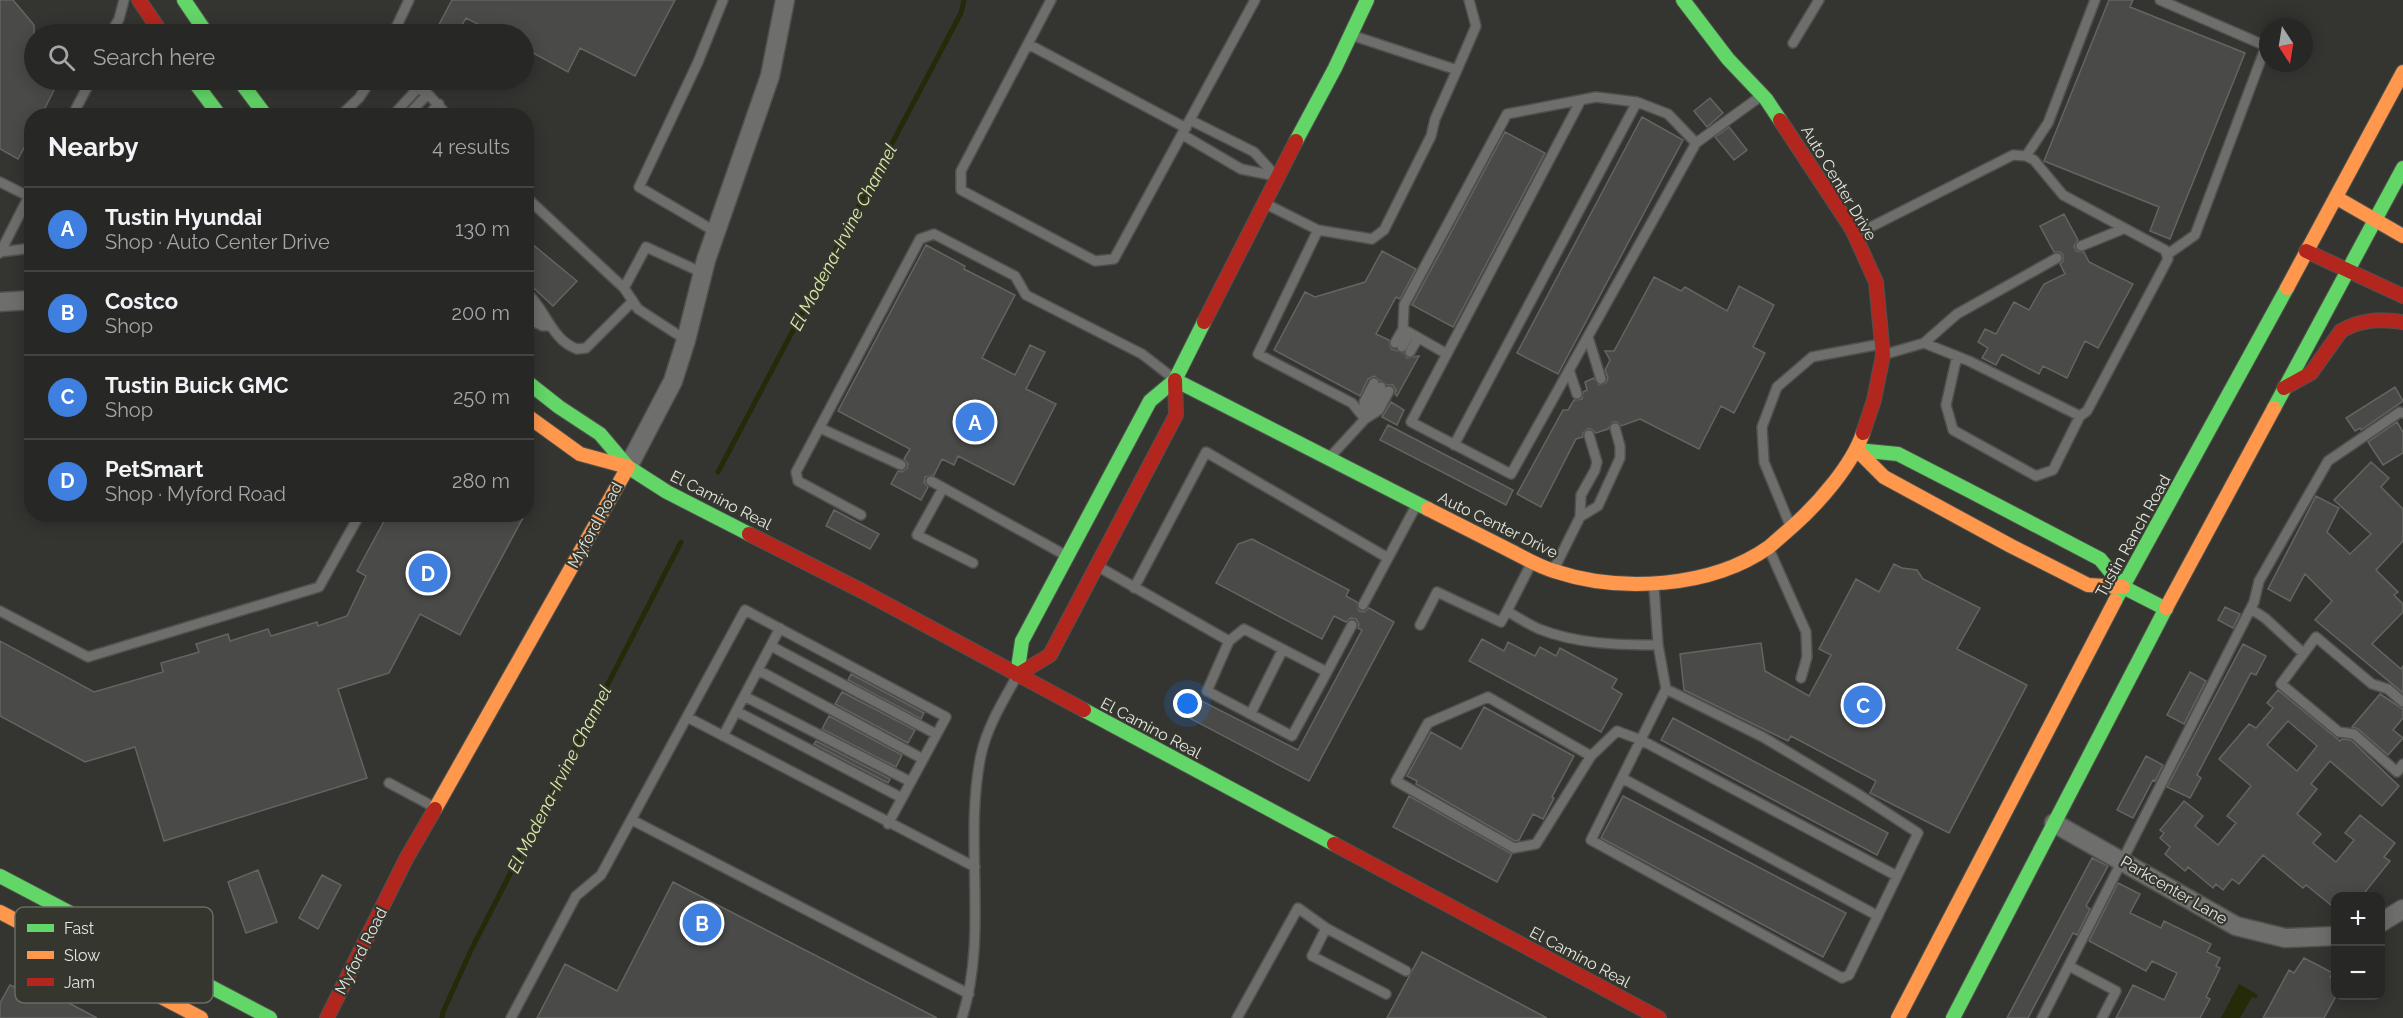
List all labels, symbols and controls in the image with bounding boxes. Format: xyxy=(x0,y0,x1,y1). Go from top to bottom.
north arrow xyxy=(2259,18,2313,72)
search box xyxy=(24,24,534,90)
icon: search xyxy=(45,41,78,74)
text: Search here xyxy=(93,44,215,70)
street label: Auto Center Drive xyxy=(1797,122,1881,244)
text: Nearby xyxy=(48,132,138,162)
text: 4 results xyxy=(432,135,510,159)
water label: El Modena-Irvine Channel xyxy=(785,140,901,334)
text: Tustin Hyundai xyxy=(105,204,262,230)
text: A xyxy=(61,217,74,241)
text: 130 m xyxy=(455,217,510,241)
text: Shop · Auto Center Drive xyxy=(105,230,330,254)
text: Costco xyxy=(105,288,178,314)
text: B xyxy=(61,301,74,325)
text: 200 m xyxy=(452,301,510,325)
text: Shop xyxy=(105,314,153,338)
text: Tustin Buick GMC xyxy=(105,372,289,398)
text: C xyxy=(61,385,74,409)
text: 250 m xyxy=(453,385,510,409)
text: Shop xyxy=(105,398,153,422)
pin: A xyxy=(956,400,994,444)
text: PetSmart xyxy=(105,456,203,482)
street label: El Camino Real xyxy=(667,466,775,534)
text: D xyxy=(60,469,75,493)
text: 280 m xyxy=(452,469,510,493)
street label: Tustin Ranch Road xyxy=(2092,472,2175,600)
street label: Myford Road xyxy=(564,479,626,571)
text: Shop · Myford Road xyxy=(105,482,286,506)
street label: Auto Center Drive xyxy=(1435,488,1561,562)
pin: D xyxy=(408,550,448,596)
water label: El Modena-Irvine Channel xyxy=(503,682,616,876)
pin: C xyxy=(1844,682,1882,728)
your location xyxy=(1173,689,1202,718)
street label: El Camino Real xyxy=(1097,694,1205,763)
street label: Parkcenter Lane xyxy=(2117,852,2231,928)
map controls xyxy=(2331,892,2385,1000)
button: + xyxy=(2331,892,2385,946)
pin: B xyxy=(682,900,722,946)
street label: Myford Road xyxy=(331,904,391,998)
legend xyxy=(15,907,213,1003)
text: Fast xyxy=(64,919,95,938)
street label: El Camino Real xyxy=(1526,923,1634,992)
text: Slow xyxy=(64,946,100,965)
button: − xyxy=(2331,946,2385,1000)
text: Jam xyxy=(64,973,95,992)

